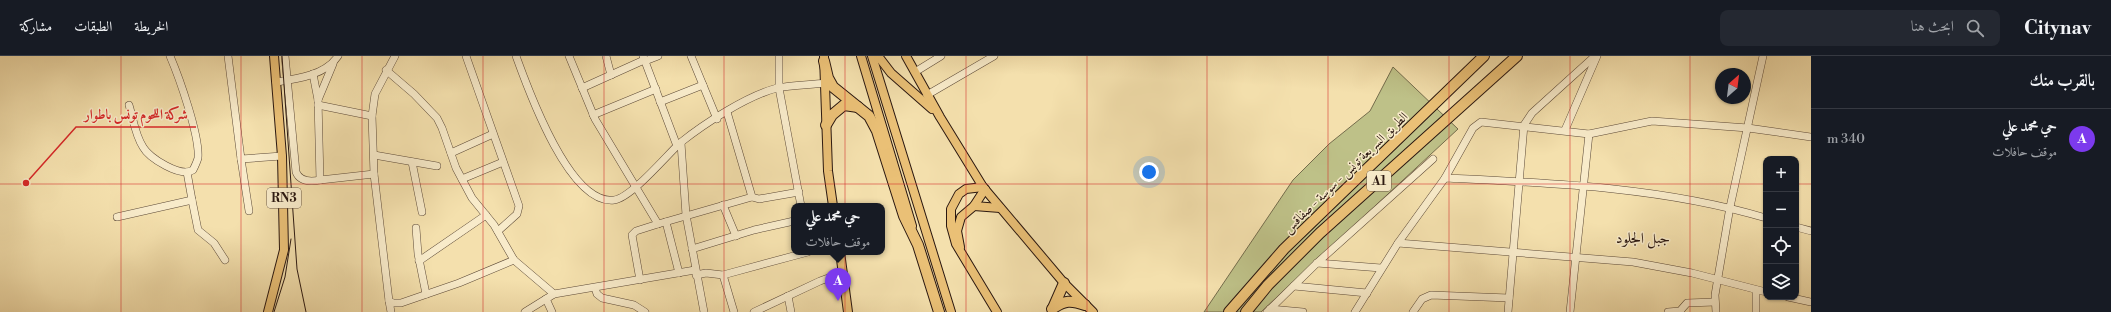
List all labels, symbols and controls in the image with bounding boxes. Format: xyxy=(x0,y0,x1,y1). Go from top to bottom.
search box xyxy=(1720,10,2000,46)
text: Citynav xyxy=(2024,16,2091,40)
text: ابحث هنا xyxy=(1911,17,1954,36)
icon: search xyxy=(1964,17,1986,39)
text: مشاركة xyxy=(20,18,52,36)
text: الطبقات xyxy=(74,18,112,36)
text: الخريطة xyxy=(134,18,168,36)
north arrow xyxy=(1715,68,1751,104)
text: بالقرب منك xyxy=(2029,70,2095,92)
callout: شركة اللحوم تونس باطوار xyxy=(76,101,196,127)
text: شركة اللحوم تونس باطوار xyxy=(82,105,188,127)
street label: الطريق السريعة تونس - سوسة - صفاقس xyxy=(1280,109,1412,237)
text: حي محمد علي xyxy=(2002,117,2057,136)
text: 340 m xyxy=(1827,131,1865,147)
text: A xyxy=(2077,131,2087,147)
text: موقف حافلات xyxy=(1992,144,2057,160)
map controls xyxy=(1763,156,1799,300)
button: + xyxy=(1763,156,1799,192)
your location xyxy=(1139,162,1159,182)
road number: A1 xyxy=(1367,171,1391,191)
road number: RN3 xyxy=(267,188,301,208)
button: − xyxy=(1763,192,1799,228)
popup xyxy=(791,203,885,255)
text: حي محمد علي xyxy=(806,207,861,226)
button: locate xyxy=(1763,228,1799,264)
district label: جبل الجلود xyxy=(1616,229,1670,249)
text: موقف حافلات xyxy=(806,234,870,250)
button: layers xyxy=(1763,264,1799,300)
pin: A xyxy=(825,268,851,301)

